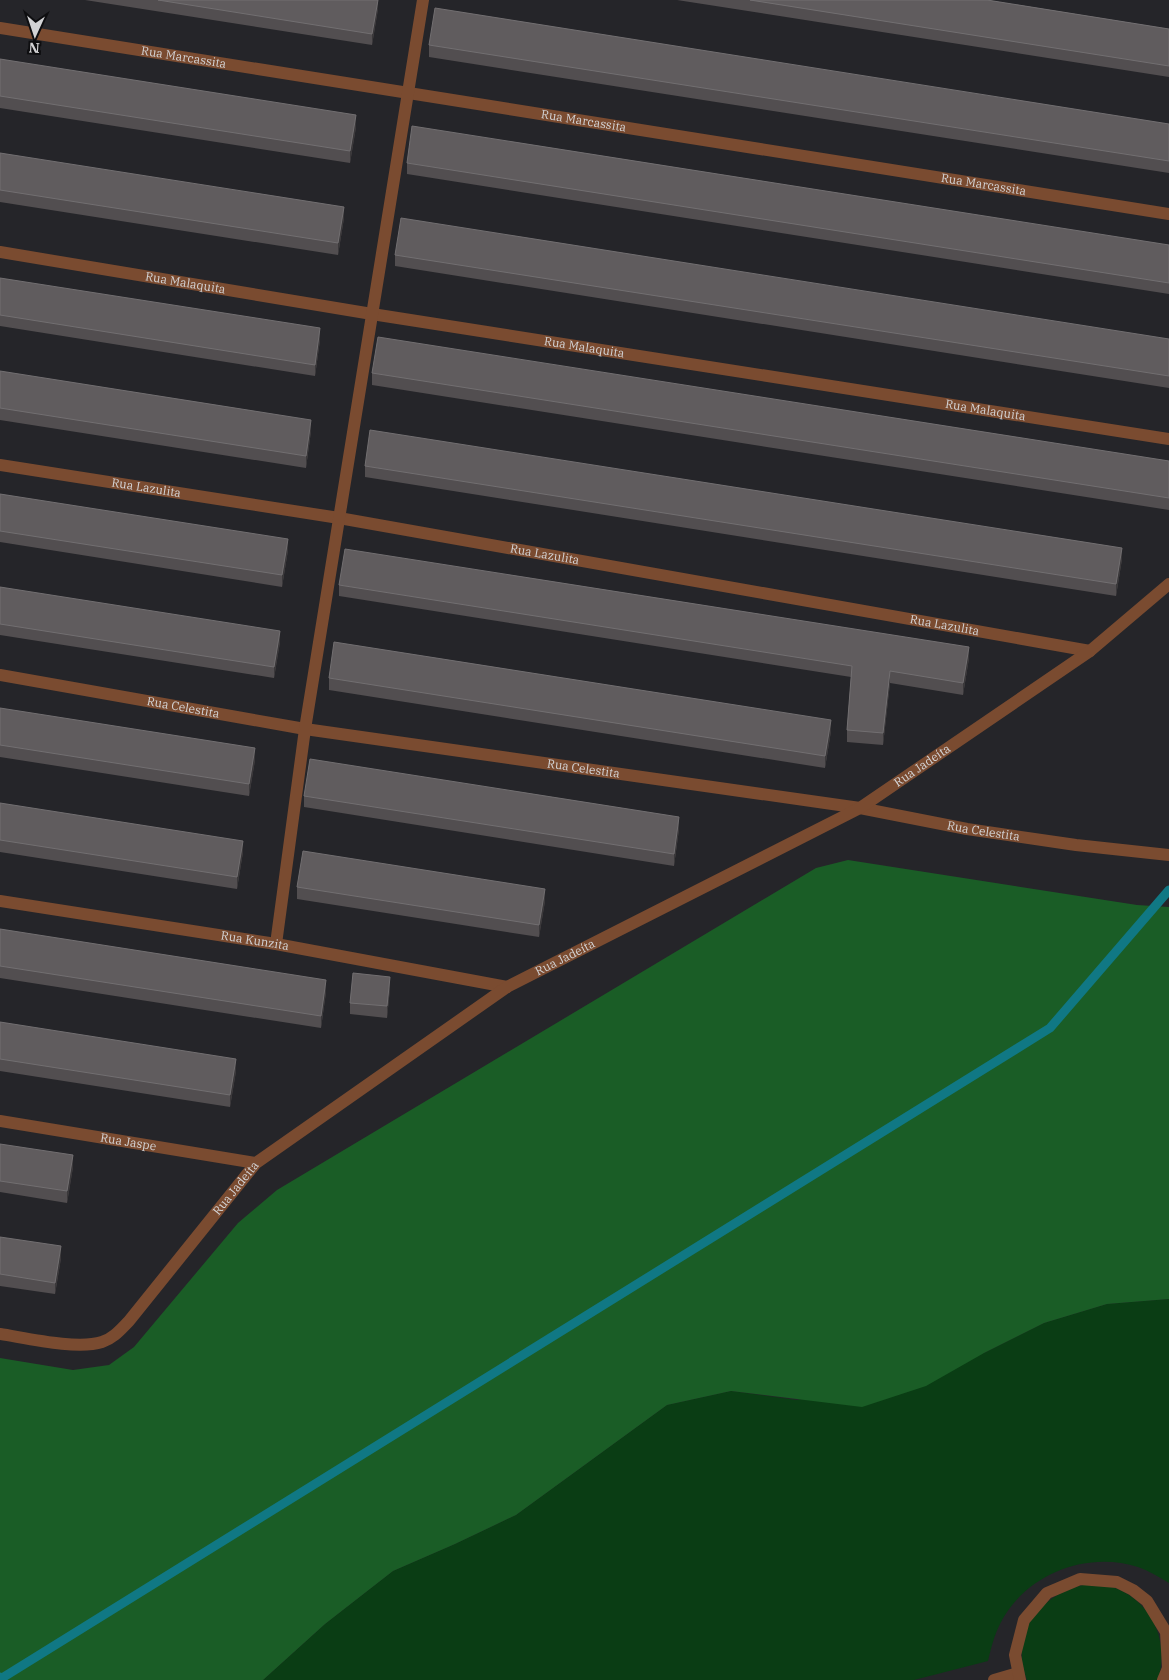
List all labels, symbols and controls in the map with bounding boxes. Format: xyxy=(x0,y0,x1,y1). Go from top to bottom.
north arrow xyxy=(10,10,60,60)
text: N xyxy=(28,39,40,57)
street label: Rua Marcassita xyxy=(140,43,228,71)
street label: Rua Marcassita xyxy=(540,106,628,135)
street label: Rua Marcassita xyxy=(940,170,1028,198)
street label: Rua Malaquita xyxy=(144,268,227,297)
street label: Rua Malaquita xyxy=(543,333,626,361)
street label: Rua Malaquita xyxy=(944,396,1027,423)
street label: Rua Lazulita xyxy=(110,475,183,500)
street label: Rua Lazulita xyxy=(509,540,581,568)
street label: Rua Lazulita xyxy=(909,611,981,638)
street label: Rua Celestita xyxy=(146,693,221,721)
street label: Rua Jadeíta xyxy=(891,740,953,790)
street label: Rua Celestita xyxy=(546,756,621,781)
street label: Rua Celestita xyxy=(946,817,1021,844)
street label: Rua Kunzita xyxy=(220,928,291,953)
street label: Rua Jadeíta xyxy=(532,935,598,979)
street label: Rua Jaspe xyxy=(99,1130,158,1154)
street label: Rua Jadeíta xyxy=(209,1157,262,1218)

